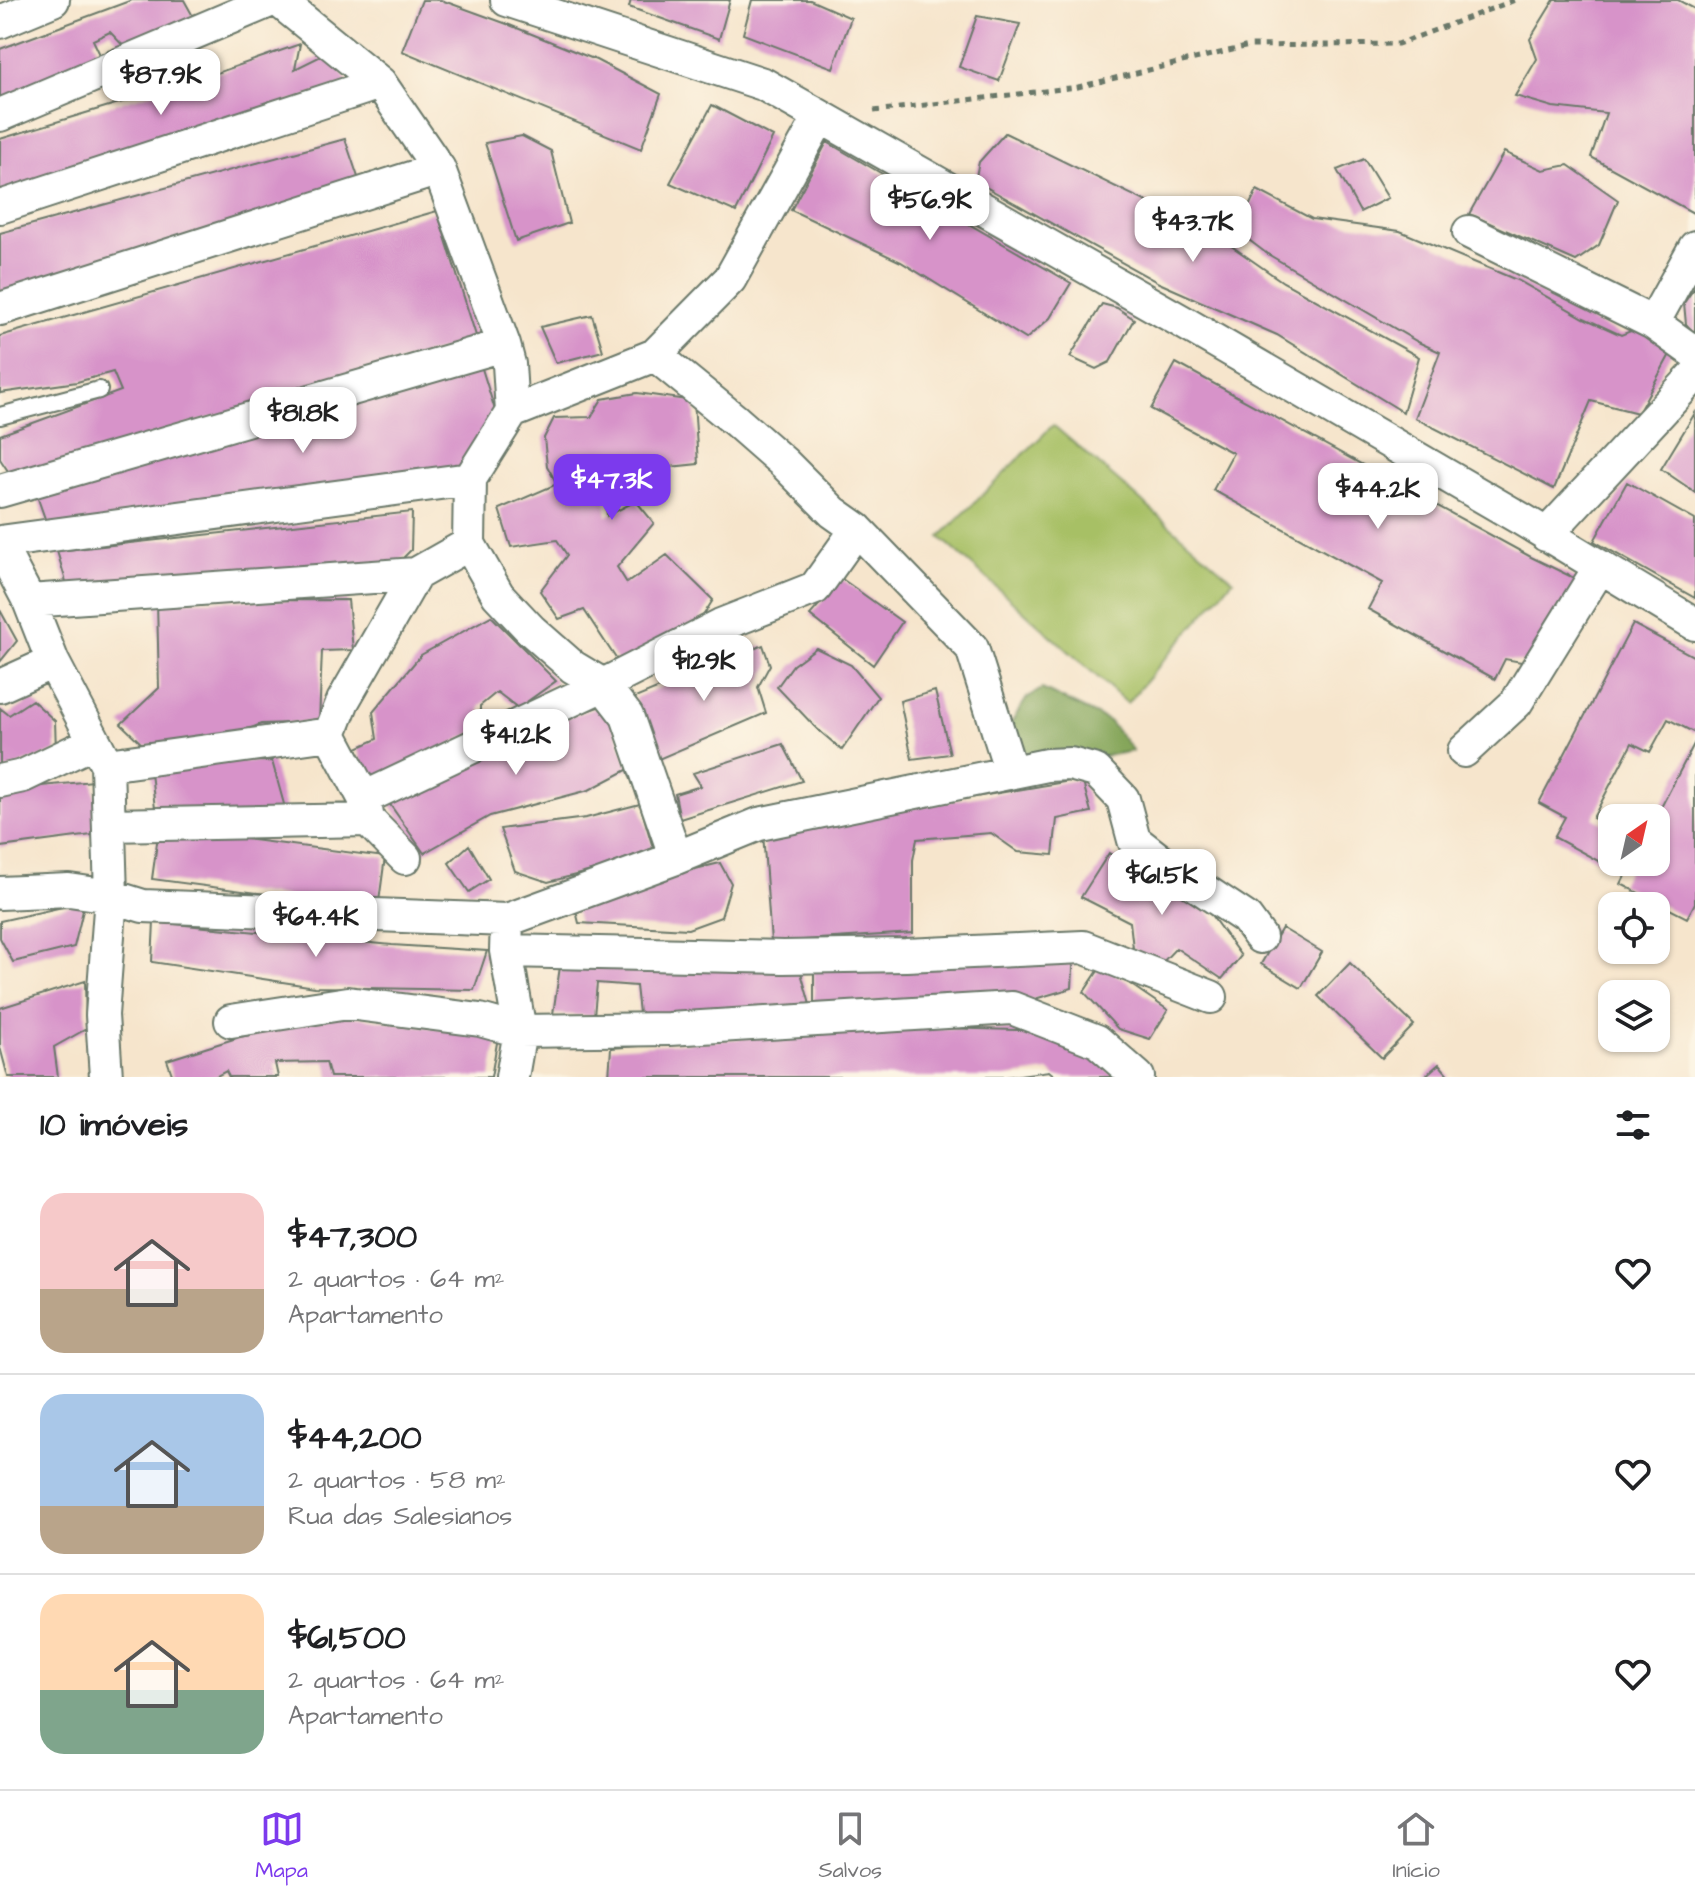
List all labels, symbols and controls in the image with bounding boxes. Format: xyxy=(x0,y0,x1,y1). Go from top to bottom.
pin: $87.9K xyxy=(96,49,226,117)
text: $87.9K xyxy=(120,57,202,93)
pin: $56.9K xyxy=(865,174,995,242)
text: $56.9K xyxy=(888,182,972,218)
pin: $43.7K xyxy=(1128,196,1258,264)
text: $43.7K xyxy=(1153,204,1233,240)
pin: $81.8K xyxy=(238,387,368,455)
text: $81.8K xyxy=(268,395,338,431)
pin: $47.3K xyxy=(547,454,677,522)
text: $47.3K xyxy=(572,462,652,498)
pin: $44.2K xyxy=(1313,463,1443,531)
text: $44.2K xyxy=(1336,471,1420,507)
pin: $129K xyxy=(648,635,760,703)
text: $129K xyxy=(672,643,736,679)
pin: $41.2K xyxy=(451,709,581,777)
text: $41.2K xyxy=(481,717,551,753)
north arrow xyxy=(1598,804,1670,876)
map controls xyxy=(1598,804,1670,1052)
pin: $61.5K xyxy=(1097,849,1227,917)
text: $61.5K xyxy=(1126,857,1198,893)
pin: $64.4K xyxy=(251,891,381,959)
button: locate xyxy=(1598,892,1670,964)
text: $64.4K xyxy=(273,899,359,935)
button: layers xyxy=(1598,980,1670,1052)
text: 10 imóveis xyxy=(40,1101,188,1149)
icon: filters xyxy=(1611,1103,1655,1147)
text: $47,300 xyxy=(288,1213,417,1261)
icon: home xyxy=(104,1225,200,1321)
icon: heart xyxy=(1611,1251,1655,1295)
text: 2 quartos · 64 m² xyxy=(288,1261,504,1297)
text: Apartamento xyxy=(288,1297,443,1333)
text: $44,200 xyxy=(288,1414,422,1462)
icon: home xyxy=(104,1426,200,1522)
icon: heart xyxy=(1611,1452,1655,1496)
text: 2 quartos · 58 m² xyxy=(288,1462,506,1498)
text: Rua das Salesianos xyxy=(288,1498,512,1534)
text: $61,500 xyxy=(288,1614,406,1662)
icon: home xyxy=(104,1626,200,1722)
icon: heart xyxy=(1611,1652,1655,1696)
text: 2 quartos · 64 m² xyxy=(288,1662,504,1698)
text: Apartamento xyxy=(288,1698,443,1734)
tab: Mapa xyxy=(255,1807,308,1886)
tab: Salvos xyxy=(818,1807,882,1886)
tab: Início xyxy=(1392,1807,1440,1886)

